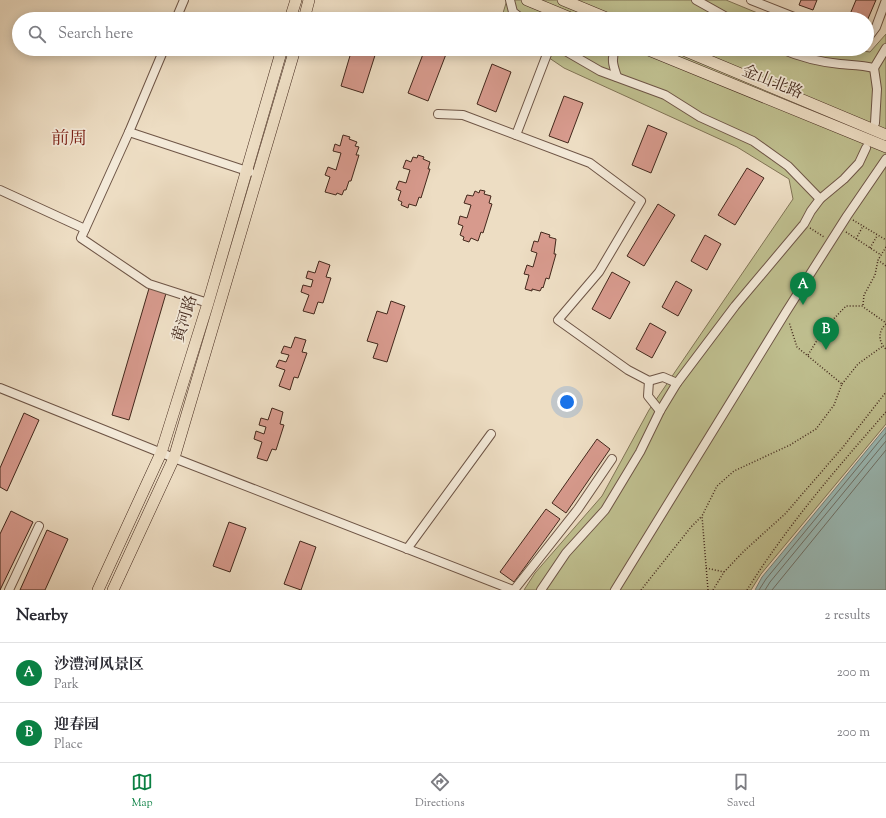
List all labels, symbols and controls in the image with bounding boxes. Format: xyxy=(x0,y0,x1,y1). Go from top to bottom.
search box xyxy=(12,12,874,56)
icon: search xyxy=(26,23,48,45)
text: Search here xyxy=(58,24,133,45)
street label: 金山北路 xyxy=(738,60,806,106)
district label: 前周 xyxy=(51,127,87,153)
pin: A xyxy=(790,272,816,305)
street label: 黄河路 xyxy=(168,293,204,345)
pin: B xyxy=(813,317,839,350)
your location xyxy=(557,392,577,412)
text: Nearby xyxy=(16,604,68,628)
text: 2 results xyxy=(825,607,870,625)
text: 沙澧河风景区 xyxy=(54,655,144,676)
text: A xyxy=(24,664,34,682)
text: 200 m xyxy=(837,664,870,682)
text: Park xyxy=(54,676,79,694)
text: 迎春园 xyxy=(54,715,99,736)
text: B xyxy=(25,724,33,742)
text: 200 m xyxy=(837,724,870,742)
text: Place xyxy=(54,736,83,754)
tab: Map xyxy=(131,771,153,811)
tab: Directions xyxy=(415,771,465,811)
tab: Saved xyxy=(727,771,755,811)

